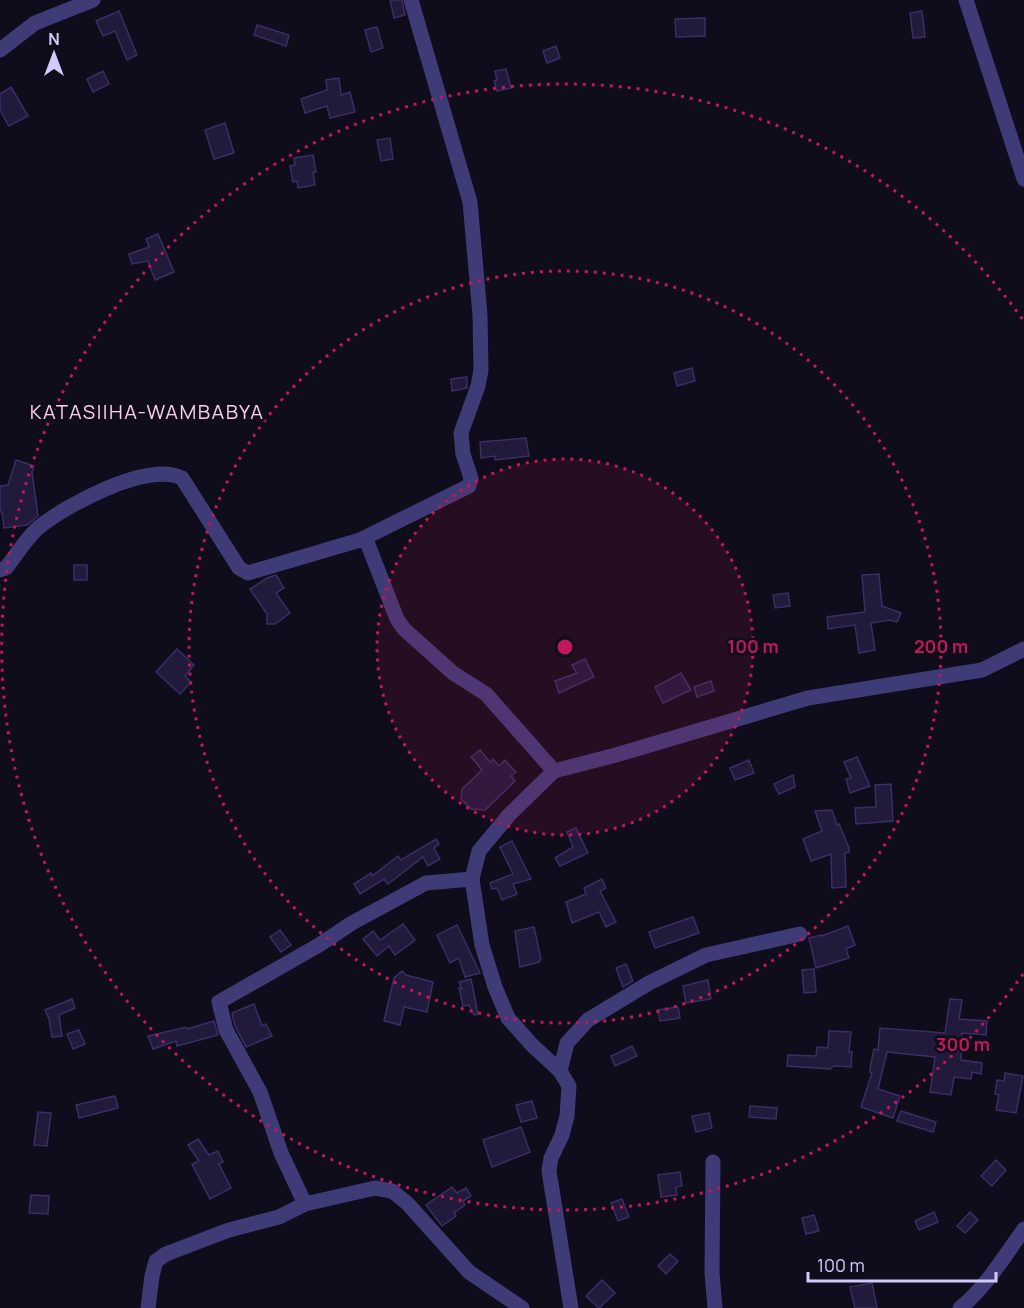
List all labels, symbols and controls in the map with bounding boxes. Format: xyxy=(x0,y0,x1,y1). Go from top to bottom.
north arrow xyxy=(24,24,84,84)
text: N xyxy=(48,28,60,50)
district label: KATASIIHA-WAMBABYA xyxy=(30,398,264,425)
text: 100 m xyxy=(727,634,779,658)
text: 200 m xyxy=(914,634,968,658)
centre of rings xyxy=(555,637,575,657)
text: 300 m xyxy=(936,1032,990,1056)
scale bar xyxy=(808,1245,996,1283)
text: 100 m xyxy=(817,1253,865,1277)

